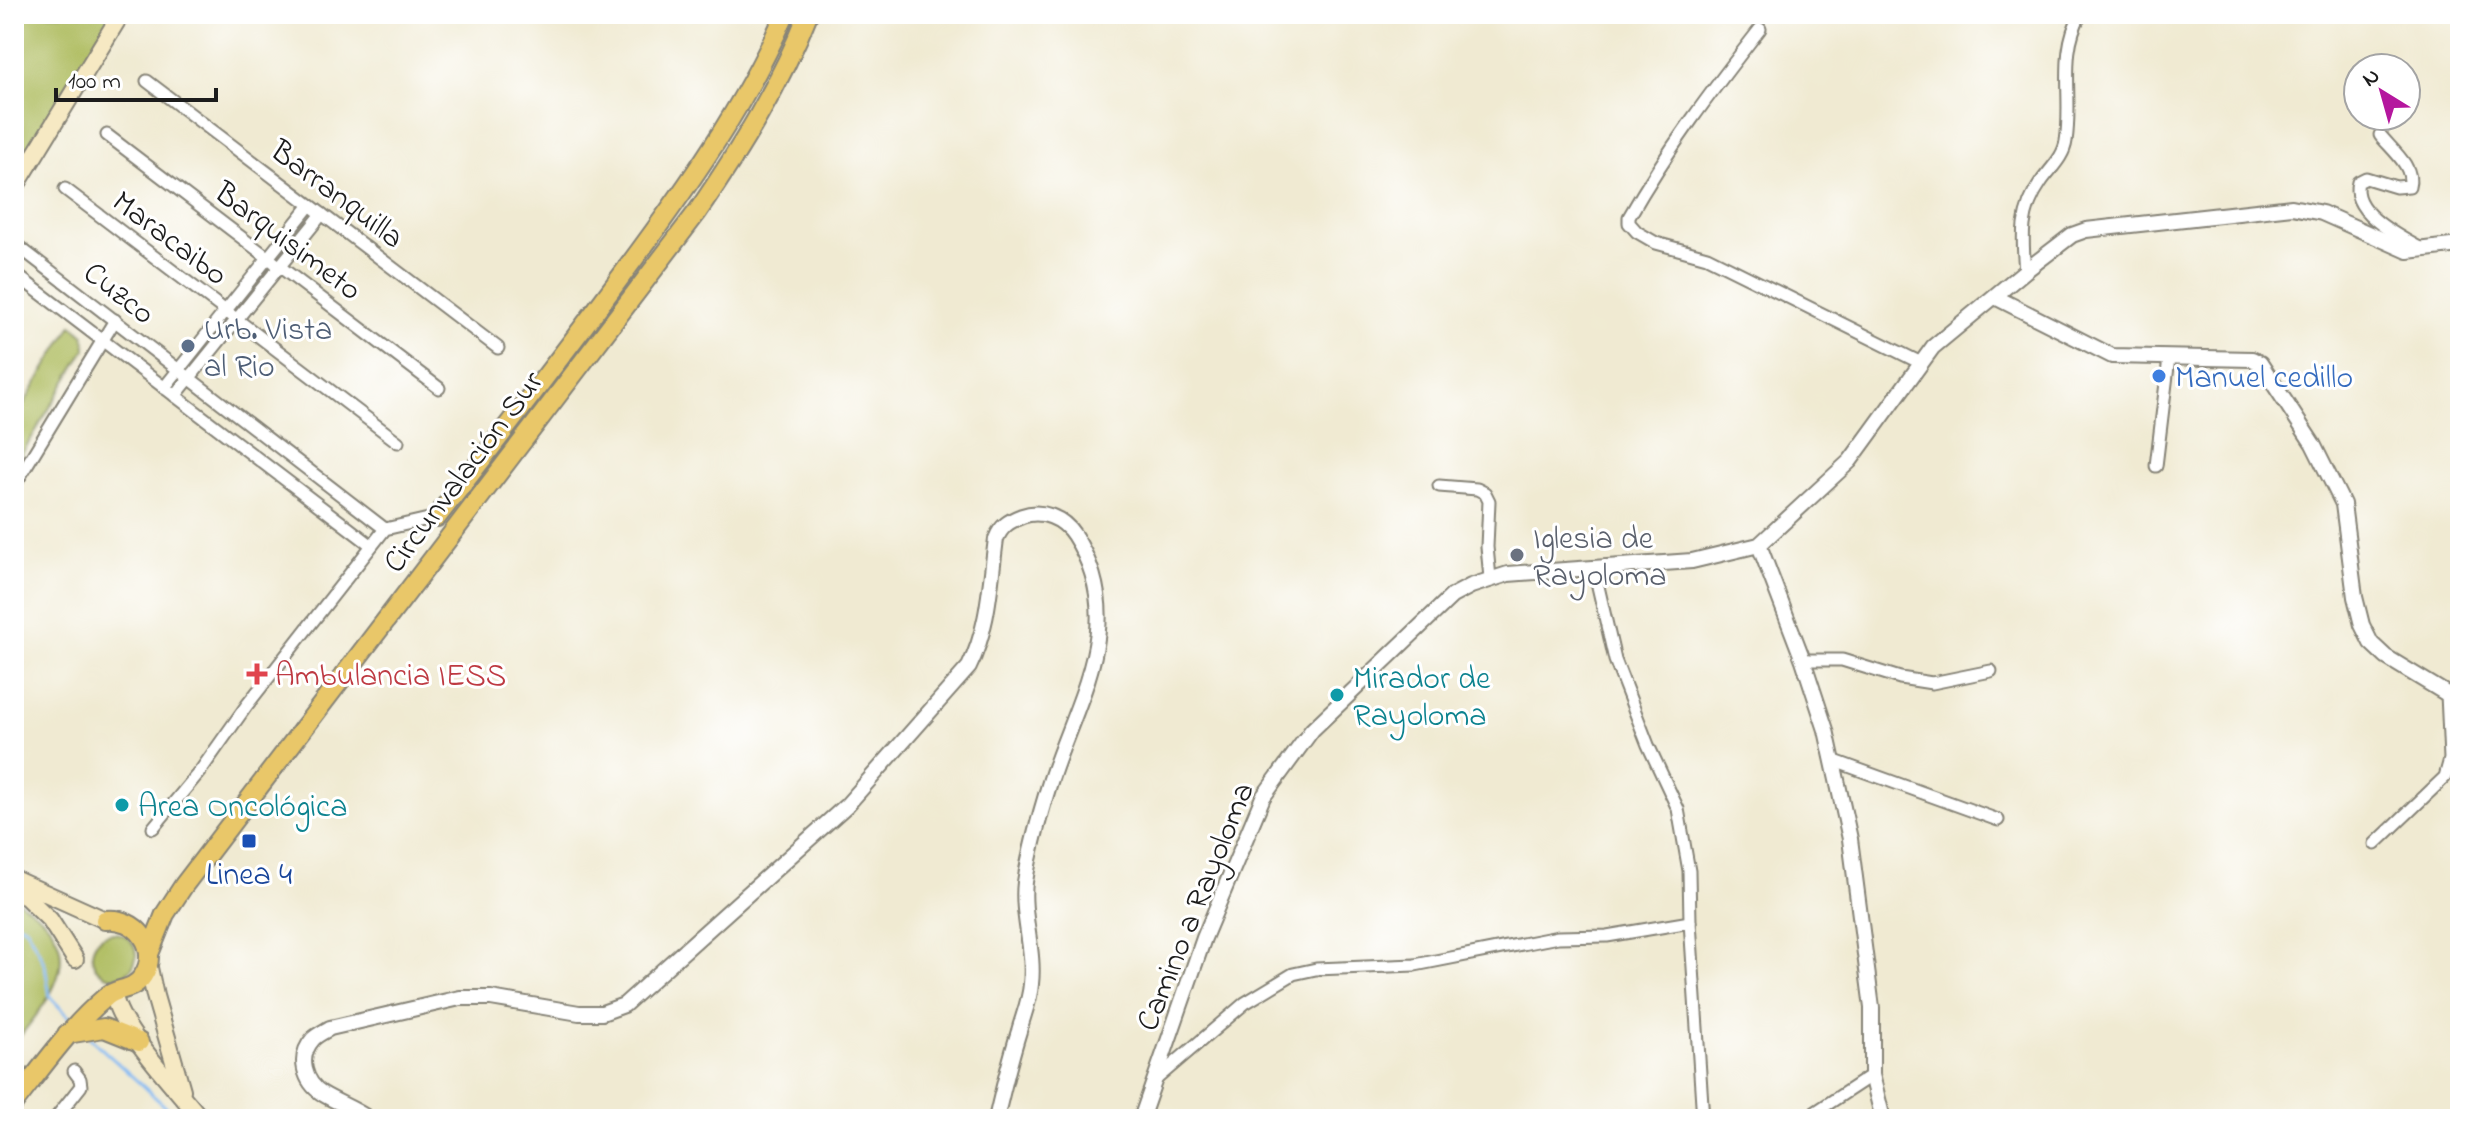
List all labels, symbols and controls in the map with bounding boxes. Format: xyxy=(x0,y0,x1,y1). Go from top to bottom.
scale bar xyxy=(56,52,216,102)
north arrow xyxy=(2342,52,2422,132)
text: N xyxy=(2356,61,2387,96)
text: 100 m xyxy=(68,65,121,100)
street label: Barranquilla xyxy=(258,129,413,262)
street label: Barquisimeto xyxy=(202,171,371,314)
street label: Maracaibo xyxy=(101,180,237,299)
street label: Cuzco xyxy=(72,252,164,338)
place label: Urb. Vista al Rio xyxy=(204,308,332,392)
marker: Urb. Vista al Rio xyxy=(179,337,197,355)
place label: Manuel cedillo xyxy=(2175,356,2353,403)
street label: Circunvalación Sur xyxy=(373,362,557,584)
marker: Manuel cedillo xyxy=(2150,367,2168,385)
place label: Iglesia de Rayoloma xyxy=(1533,517,1667,601)
marker: Iglesia de Rayoloma xyxy=(1508,546,1526,564)
place label: Ambulancia IESS xyxy=(275,654,506,701)
place label: Mirador de Rayoloma xyxy=(1353,657,1491,741)
marker: Ambulancia IESS xyxy=(246,663,268,685)
marker: Mirador de Rayoloma xyxy=(1328,686,1346,704)
street label: Camino a Rayoloma xyxy=(1126,776,1269,1039)
place label: Area Oncológica xyxy=(138,785,348,832)
marker: Area Oncológica xyxy=(113,796,131,814)
marker: Linea 4 xyxy=(240,832,258,850)
place label: Linea 4 xyxy=(206,853,292,900)

